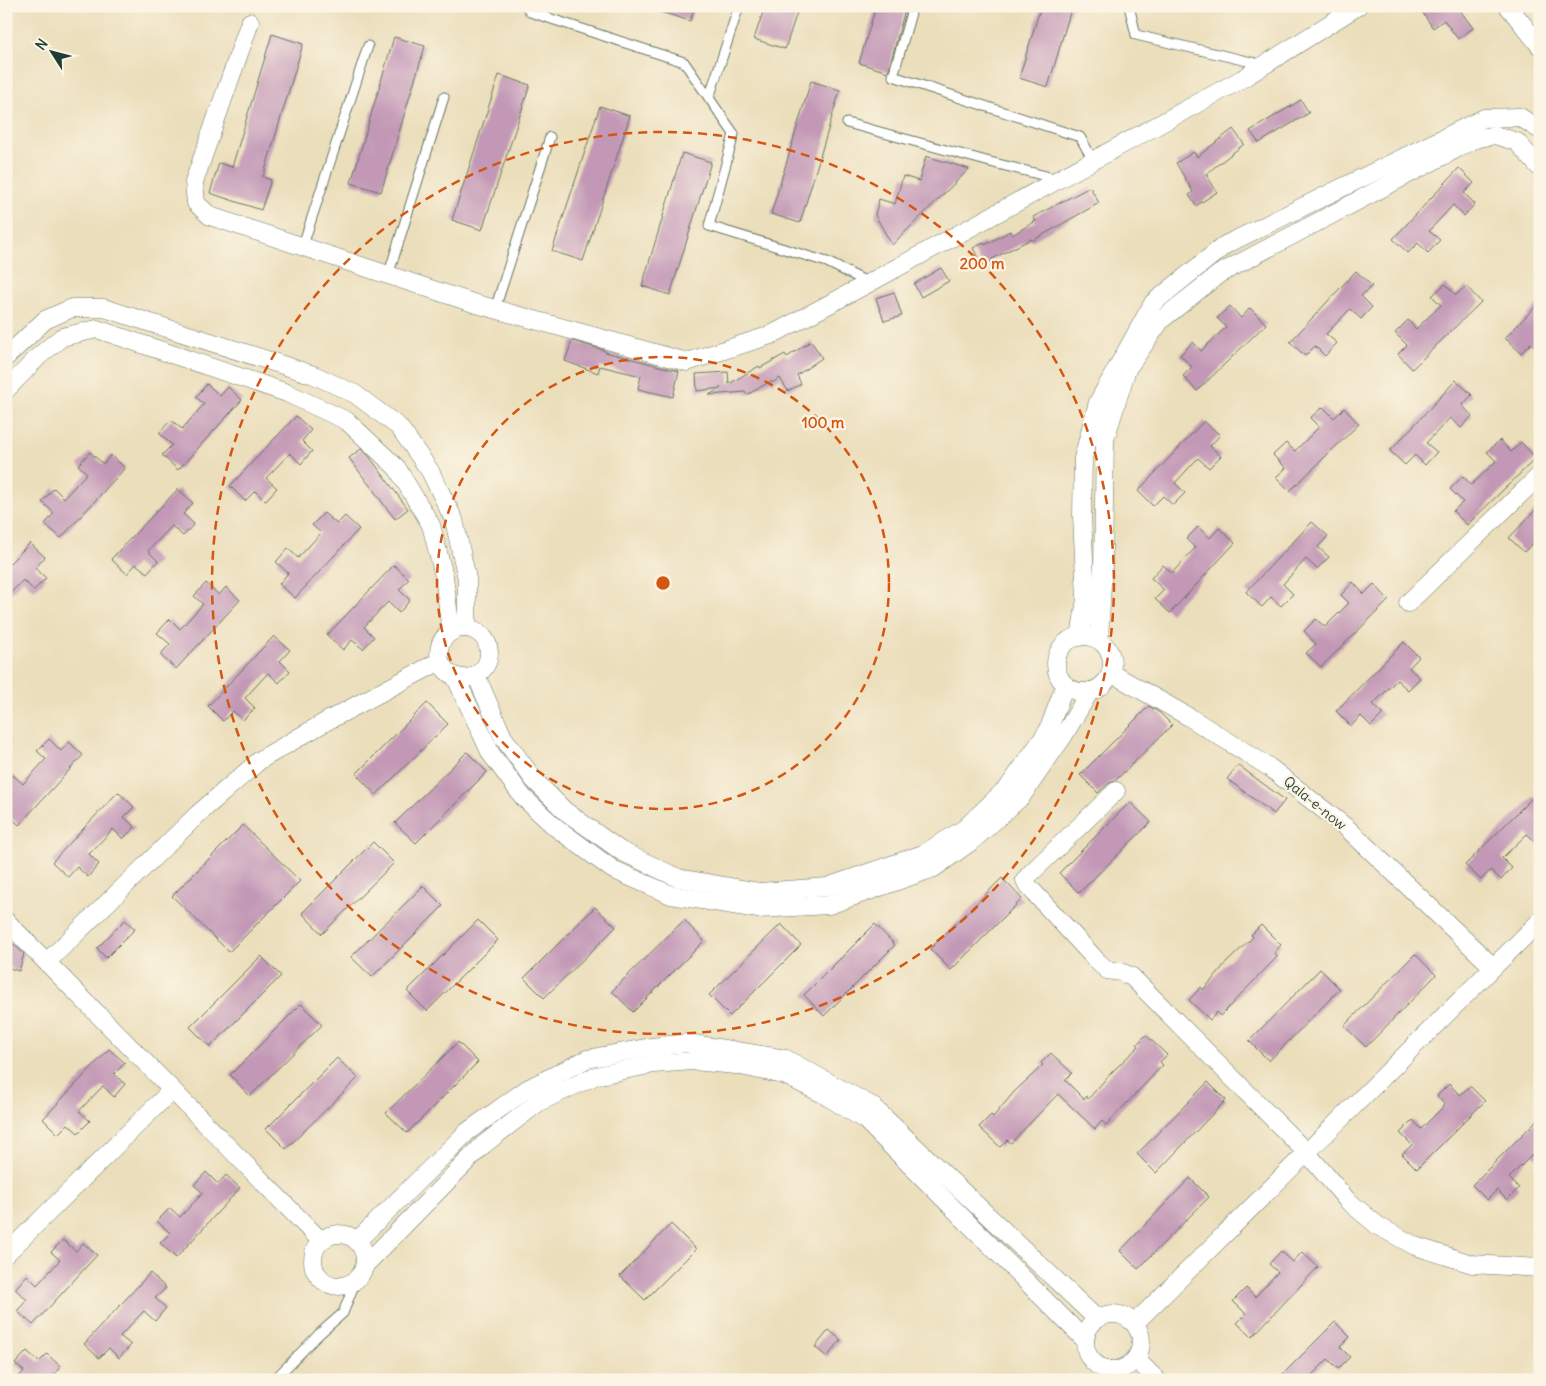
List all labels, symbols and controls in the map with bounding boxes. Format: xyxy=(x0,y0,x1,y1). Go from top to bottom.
north arrow xyxy=(28,28,78,78)
text: N xyxy=(31,35,52,54)
text: 200 m xyxy=(960,254,1004,273)
text: 100 m xyxy=(802,413,844,432)
centre of rings xyxy=(654,574,672,592)
street label: Qala-e-now xyxy=(1280,772,1350,834)

